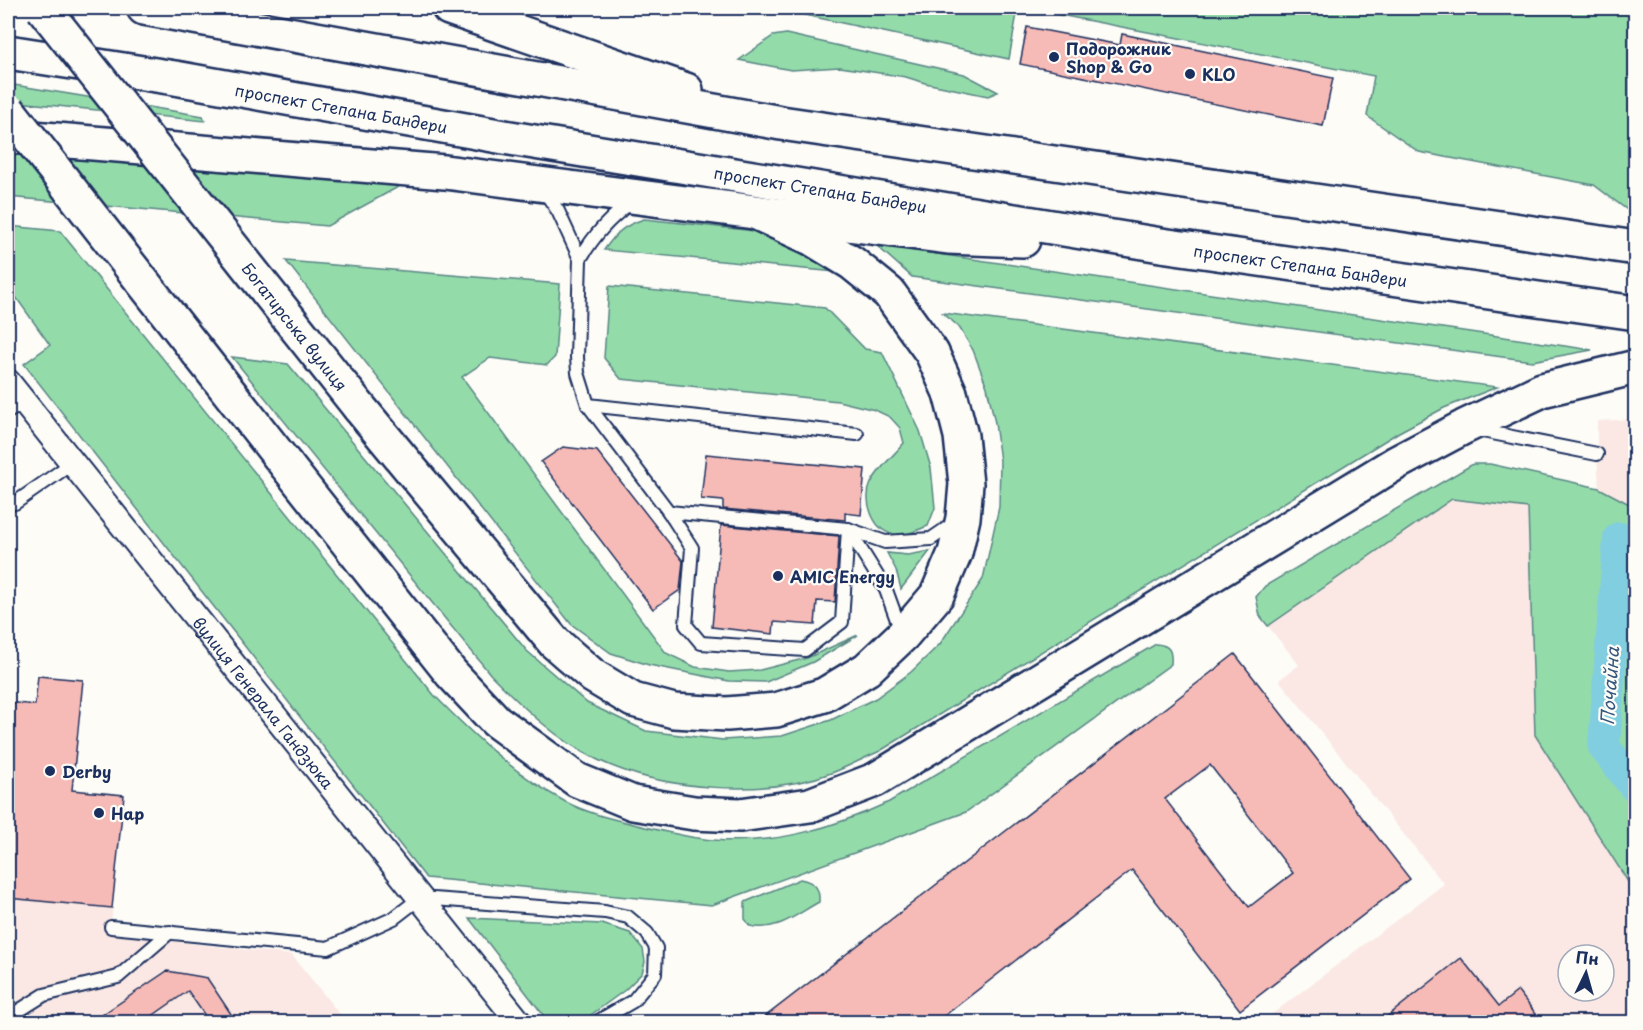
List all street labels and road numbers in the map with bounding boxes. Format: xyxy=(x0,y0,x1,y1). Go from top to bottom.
street label: проспект Степана Бандери xyxy=(233,77,450,139)
street label: проспект Степана Бандери xyxy=(712,160,929,218)
street label: проспект Степана Бандери xyxy=(1192,238,1409,292)
street label: Богатирська вулиця xyxy=(237,257,354,396)
street label: вулиця Генерала Гандзюка xyxy=(187,611,340,794)

